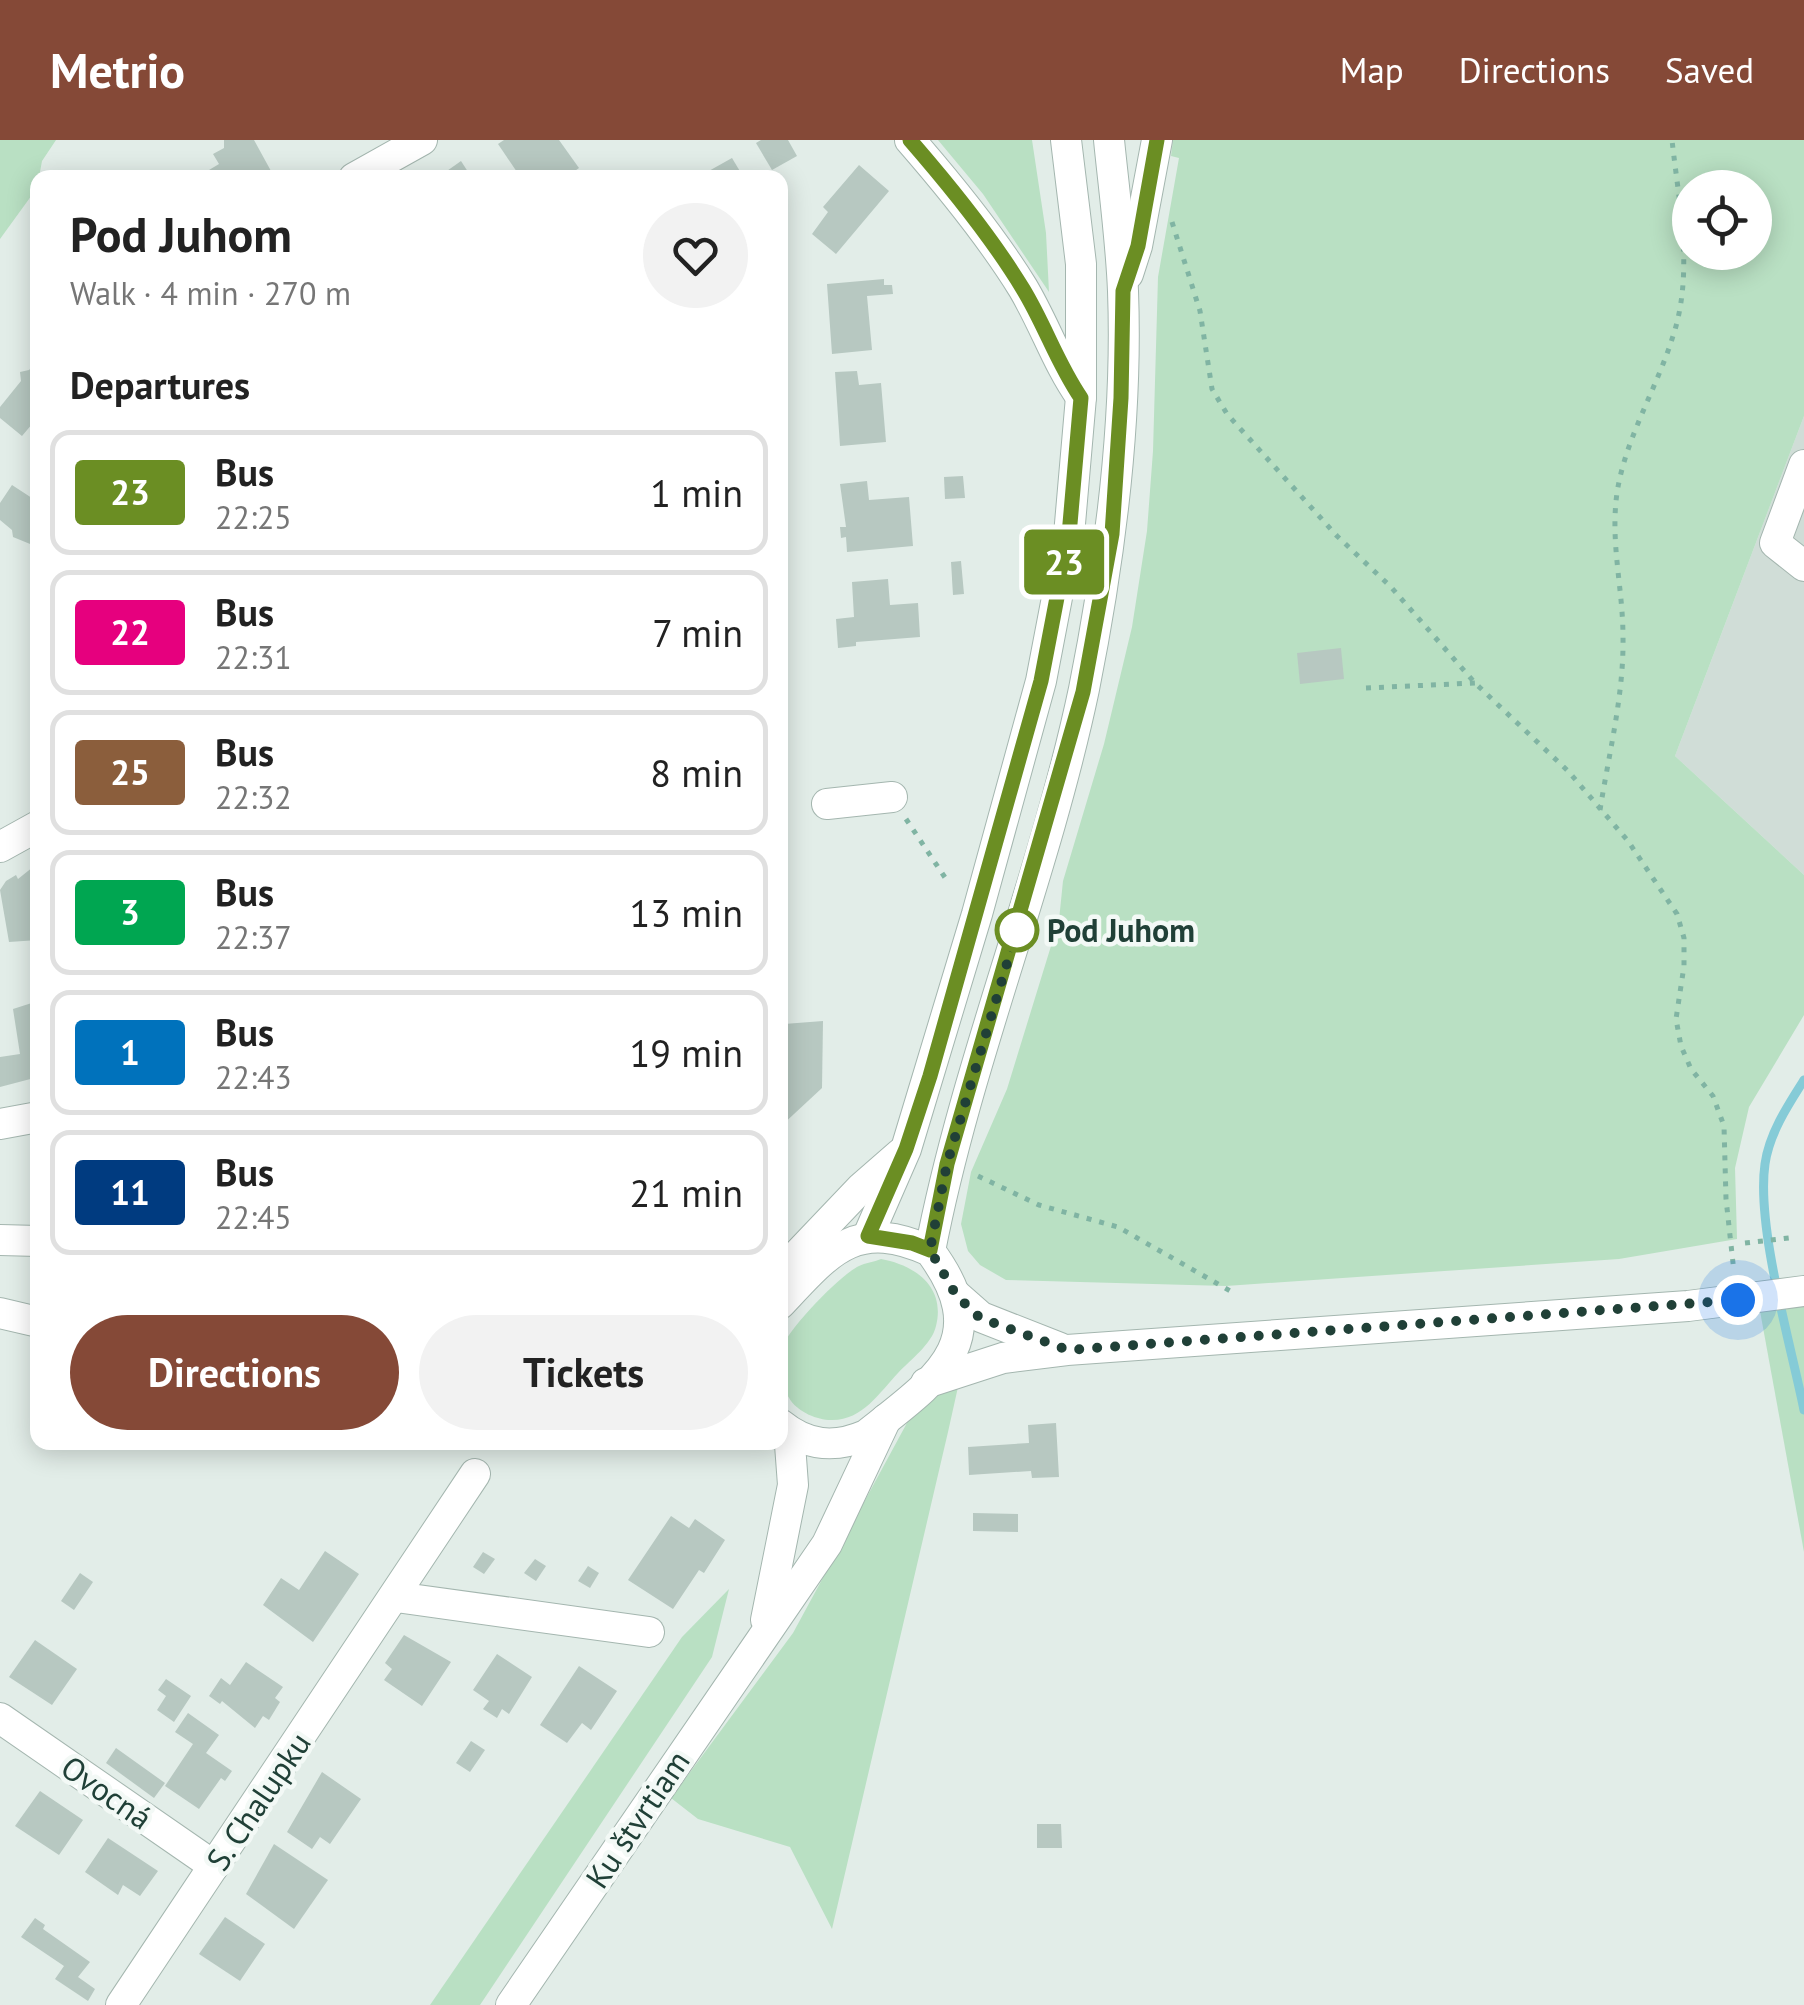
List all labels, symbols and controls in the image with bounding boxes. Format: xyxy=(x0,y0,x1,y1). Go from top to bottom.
text: Metrio xyxy=(50,39,185,101)
text: Map xyxy=(1340,47,1404,93)
text: Directions xyxy=(1459,47,1610,93)
text: Saved xyxy=(1665,47,1754,93)
map controls xyxy=(1672,170,1772,270)
button: locate xyxy=(1672,170,1772,270)
text: Pod Juhom xyxy=(70,203,292,265)
button: heart xyxy=(643,203,748,308)
text: Walk · 4 min · 270 m xyxy=(70,272,351,314)
text: Departures xyxy=(70,360,250,409)
text: Bus xyxy=(215,447,274,496)
text: 1 min xyxy=(650,468,743,517)
text: 23 xyxy=(110,469,150,515)
text: 22:25 xyxy=(215,496,292,538)
line badge: 23 xyxy=(1019,530,1109,594)
text: 23 xyxy=(1044,539,1084,585)
text: Bus xyxy=(215,587,274,636)
text: 7 min xyxy=(652,608,743,657)
text: 22 xyxy=(110,609,150,655)
text: 22:31 xyxy=(215,636,292,678)
text: Bus xyxy=(215,727,274,776)
text: 8 min xyxy=(650,748,743,797)
text: 25 xyxy=(110,749,150,795)
text: 22:32 xyxy=(215,776,292,818)
text: Bus xyxy=(215,867,274,916)
text: 13 min xyxy=(630,888,743,937)
text: 3 xyxy=(120,889,140,935)
marker: Pod Juhom xyxy=(996,909,1038,951)
place label: Pod Juhom xyxy=(1047,909,1195,951)
text: 22:37 xyxy=(215,916,292,958)
text: Bus xyxy=(215,1007,274,1056)
text: 19 min xyxy=(630,1028,743,1077)
text: 1 xyxy=(120,1029,140,1075)
text: 22:43 xyxy=(215,1056,292,1098)
text: Bus xyxy=(215,1147,274,1196)
text: 21 min xyxy=(630,1168,743,1217)
text: 11 xyxy=(110,1169,150,1215)
text: 22:45 xyxy=(215,1196,292,1238)
your location xyxy=(1713,1275,1763,1325)
button: Directions xyxy=(70,1315,399,1430)
button: Tickets xyxy=(419,1315,748,1430)
street label: S. Chalupku xyxy=(196,1724,320,1878)
street label: Ku štvrtiam xyxy=(576,1742,698,1896)
street label: Ovocná xyxy=(53,1746,161,1838)

